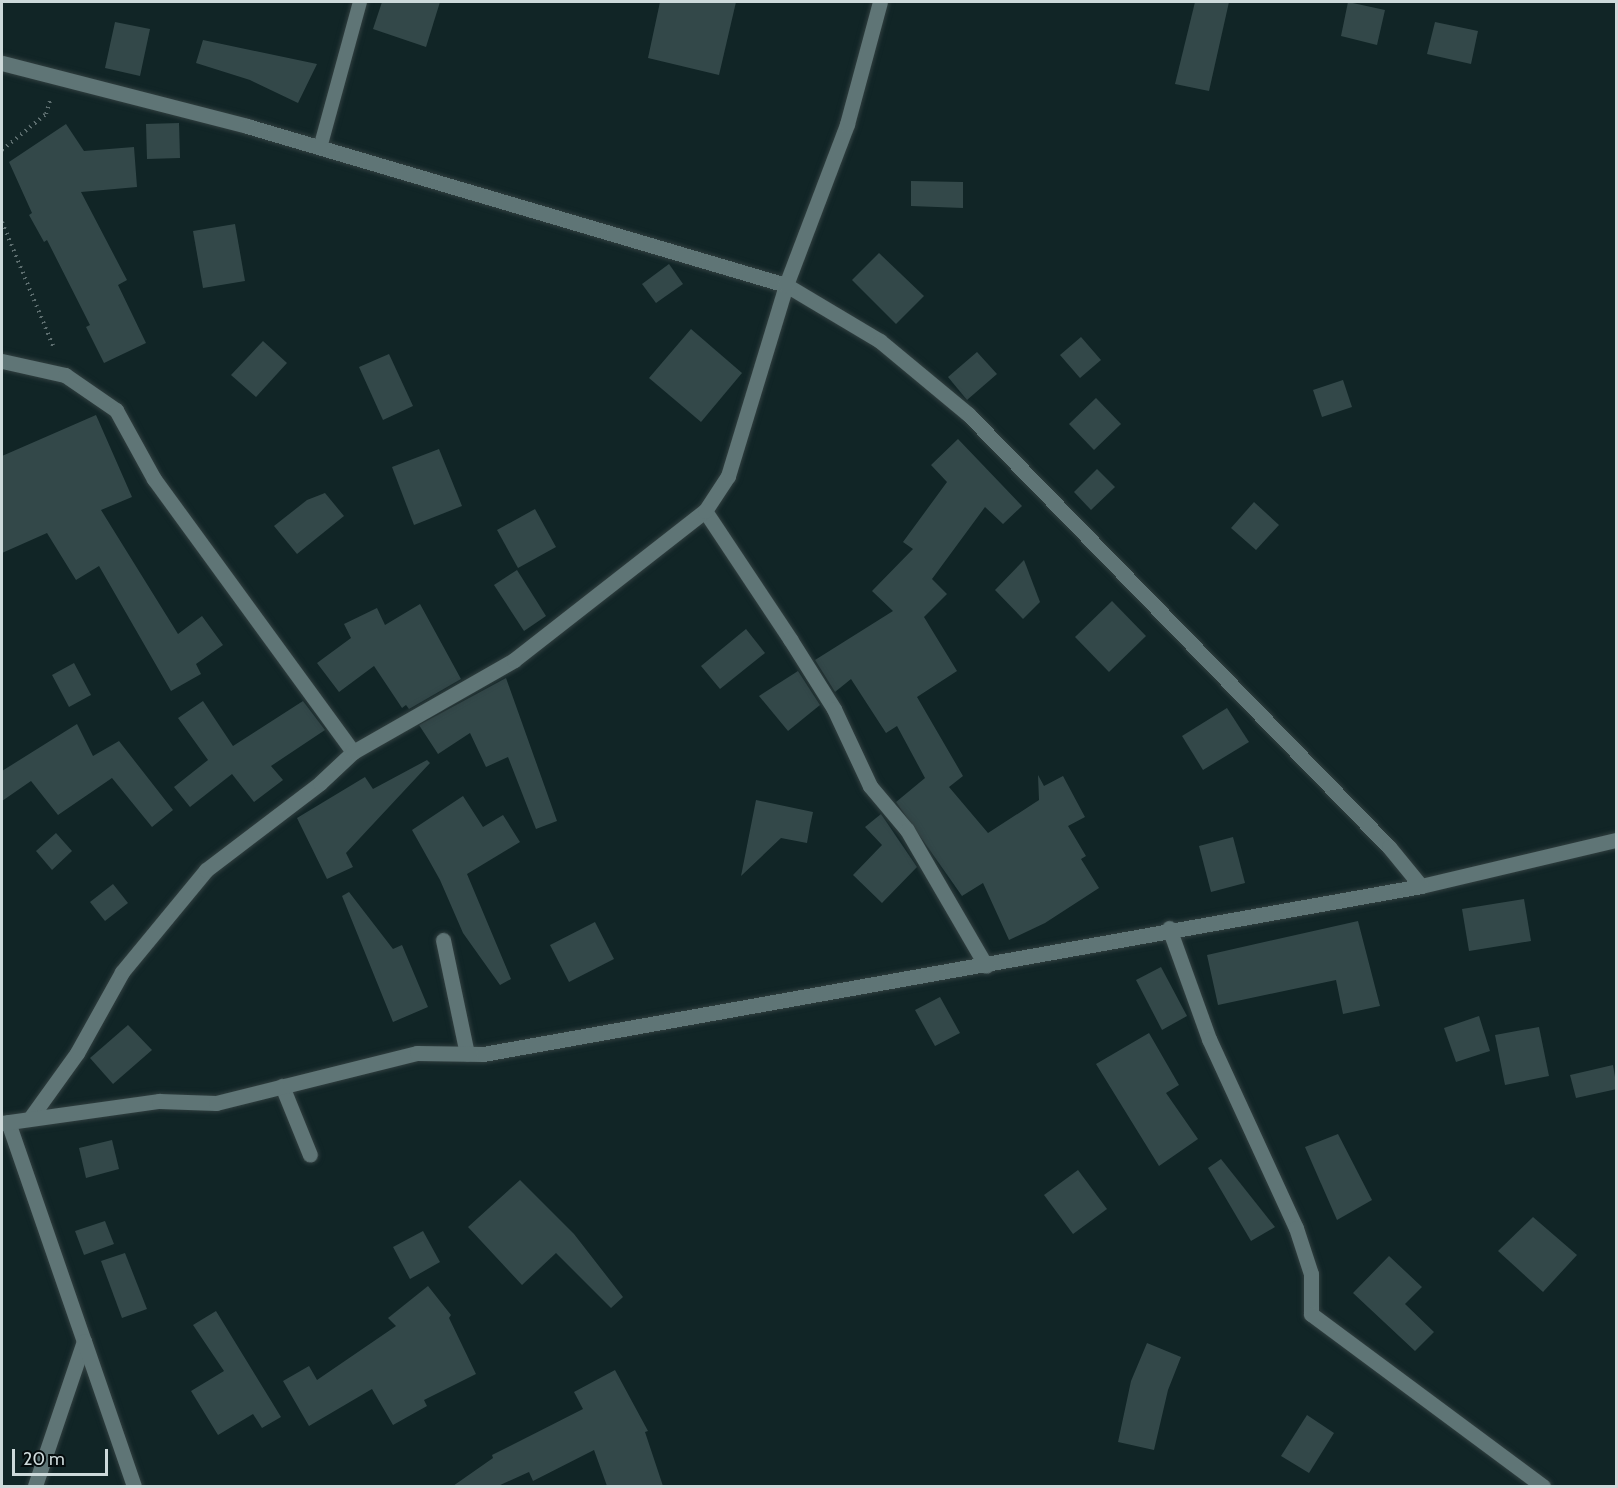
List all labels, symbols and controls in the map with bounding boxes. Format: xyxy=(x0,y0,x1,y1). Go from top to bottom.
scale bar xyxy=(15,1437,111,1475)
text: 20 m xyxy=(23,1448,65,1470)

